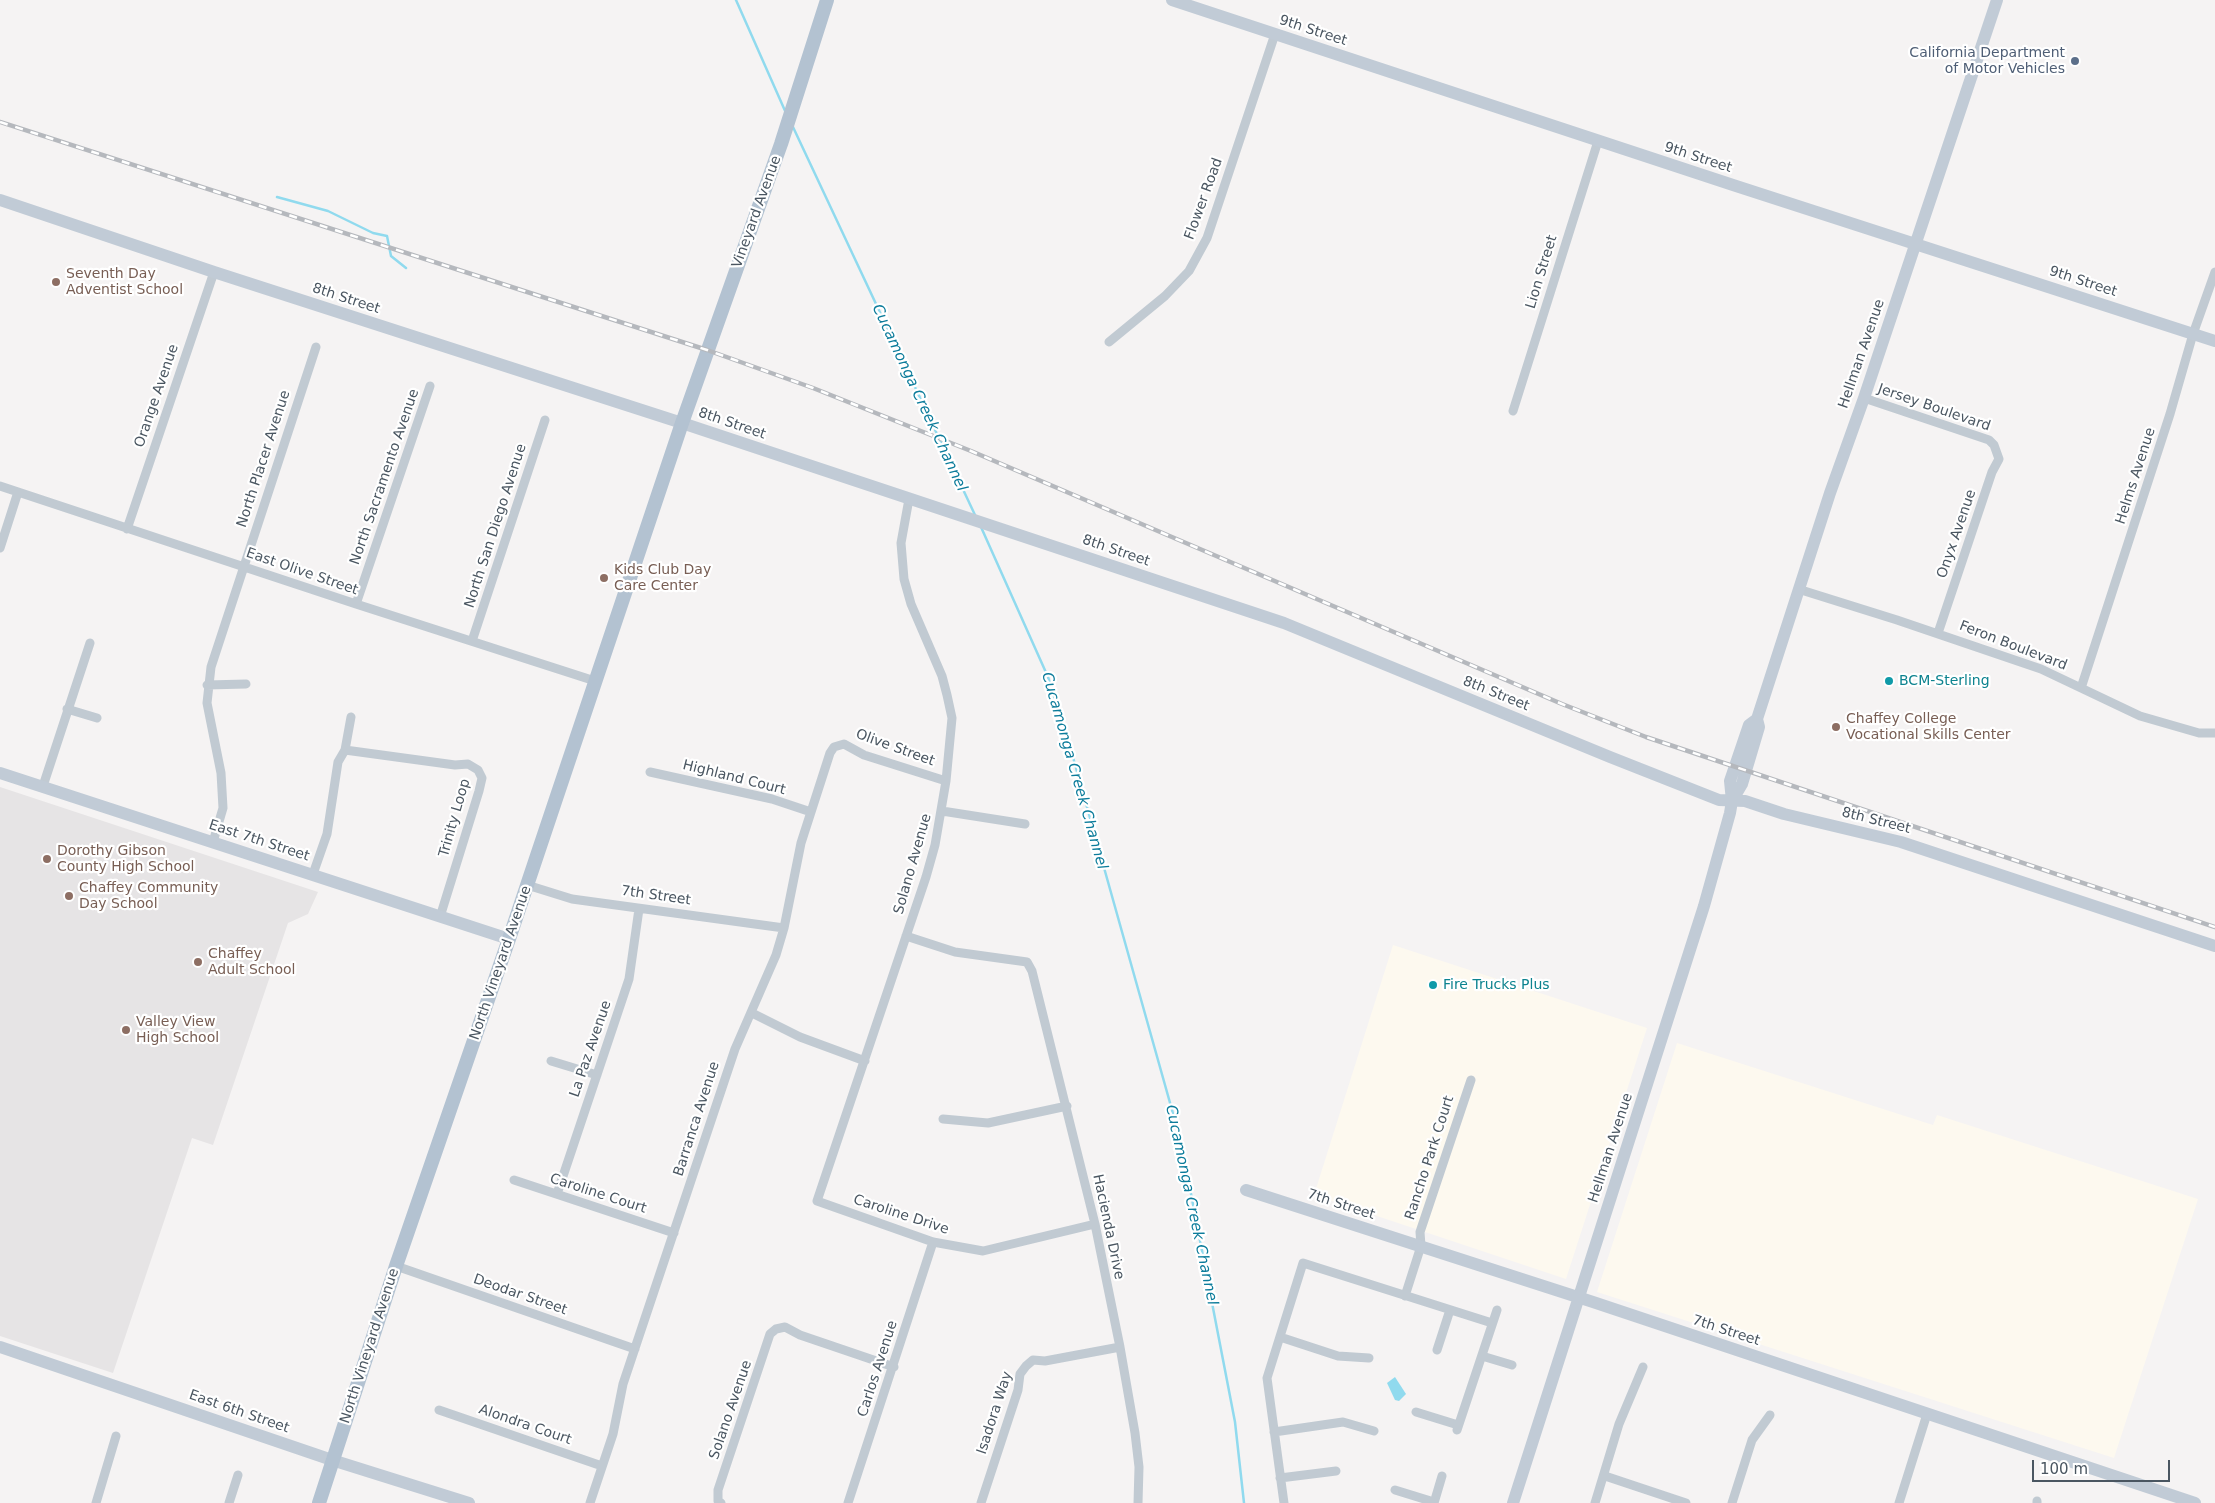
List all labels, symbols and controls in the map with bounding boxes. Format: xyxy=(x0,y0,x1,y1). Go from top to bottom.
street label: 9th Street xyxy=(1277,12,1349,50)
place label: California Department of Motor Vehicles xyxy=(1909,45,2065,78)
marker: California Department of Motor Vehicles xyxy=(2069,55,2081,67)
street label: 9th Street xyxy=(1662,139,1734,177)
street label: Vineyard Avenue xyxy=(729,154,785,270)
street label: Flower Road xyxy=(1181,156,1227,242)
street label: Lion Street xyxy=(1523,233,1561,311)
street label: 9th Street xyxy=(2047,263,2119,301)
place label: Seventh Day Adventist School xyxy=(66,266,183,298)
marker: Seventh Day Adventist School xyxy=(50,276,62,288)
street label: 8th Street xyxy=(310,280,382,318)
street label: Hellman Avenue xyxy=(1835,297,1889,411)
water label: Cucamonga Creek Channel xyxy=(868,302,970,494)
street label: Orange Avenue xyxy=(131,342,183,450)
street label: Jersey Boulevard xyxy=(1876,381,1992,435)
street label: North Sacramento Avenue xyxy=(347,387,423,567)
street label: North Placer Avenue xyxy=(234,388,294,530)
street label: 8th Street xyxy=(696,405,768,443)
street label: Helms Avenue xyxy=(2112,426,2160,526)
street label: North San Diego Avenue xyxy=(461,442,531,610)
street label: Onyx Avenue xyxy=(1934,487,1980,581)
street label: 8th Street xyxy=(1080,532,1152,570)
street label: East Olive Street xyxy=(244,545,360,599)
place label: Kids Club Day Care Center xyxy=(614,562,711,594)
marker: Kids Club Day Care Center xyxy=(598,572,610,584)
street label: Feron Boulevard xyxy=(1957,618,2069,674)
water label: Cucamonga Creek Channel xyxy=(1037,670,1111,872)
street label: 8th Street xyxy=(1460,673,1532,715)
place label: BCM-Sterling xyxy=(1899,673,1990,689)
marker: BCM-Sterling xyxy=(1883,675,1895,687)
place label: Chaffey College Vocational Skills Center xyxy=(1846,711,2011,744)
marker: Chaffey College Vocational Skills Center xyxy=(1830,721,1842,733)
street label: Olive Street xyxy=(853,726,937,770)
street label: Highland Court xyxy=(681,757,787,799)
street label: Trinity Loop xyxy=(436,777,474,859)
street label: 8th Street xyxy=(1840,804,1912,838)
street label: Solano Avenue xyxy=(891,812,935,916)
street label: East 7th Street xyxy=(207,817,311,865)
place label: Dorothy Gibson County High School xyxy=(57,843,194,876)
marker: Dorothy Gibson County High School xyxy=(41,853,53,865)
place label: Chaffey Community Day School xyxy=(79,880,218,912)
street label: 7th Street xyxy=(620,883,692,909)
street label: North Vineyard Avenue xyxy=(467,884,535,1042)
marker: Chaffey Community Day School xyxy=(63,890,75,902)
place label: Chaffey Adult School xyxy=(208,946,295,979)
marker: Chaffey Adult School xyxy=(192,956,204,968)
place label: Fire Trucks Plus xyxy=(1443,977,1550,993)
marker: Fire Trucks Plus xyxy=(1427,979,1439,991)
street label: La Paz Avenue xyxy=(567,998,615,1100)
place label: Valley View High School xyxy=(136,1014,219,1046)
marker: Valley View High School xyxy=(120,1024,132,1036)
street label: Barranca Avenue xyxy=(671,1060,723,1178)
street label: Hellman Avenue xyxy=(1585,1091,1637,1205)
street label: Rancho Park Court xyxy=(1402,1094,1458,1222)
water label: Cucamonga Creek Channel xyxy=(1161,1103,1221,1307)
street label: Caroline Court xyxy=(548,1170,648,1218)
street label: Hacienda Drive xyxy=(1089,1173,1127,1281)
street label: 7th Street xyxy=(1305,1186,1377,1224)
street label: Caroline Drive xyxy=(851,1192,951,1238)
street label: North Vineyard Avenue xyxy=(337,1266,403,1426)
street label: Deodar Street xyxy=(471,1271,569,1319)
street label: 7th Street xyxy=(1690,1312,1762,1350)
street label: Carlos Avenue xyxy=(855,1319,901,1419)
street label: Solano Avenue xyxy=(706,1358,756,1462)
street label: Isadora Way xyxy=(974,1369,1016,1457)
street label: East 6th Street xyxy=(187,1387,291,1437)
street label: Alondra Court xyxy=(476,1401,574,1449)
scale bar xyxy=(2035,1450,2172,1482)
text: 100 m xyxy=(2040,1460,2088,1478)

